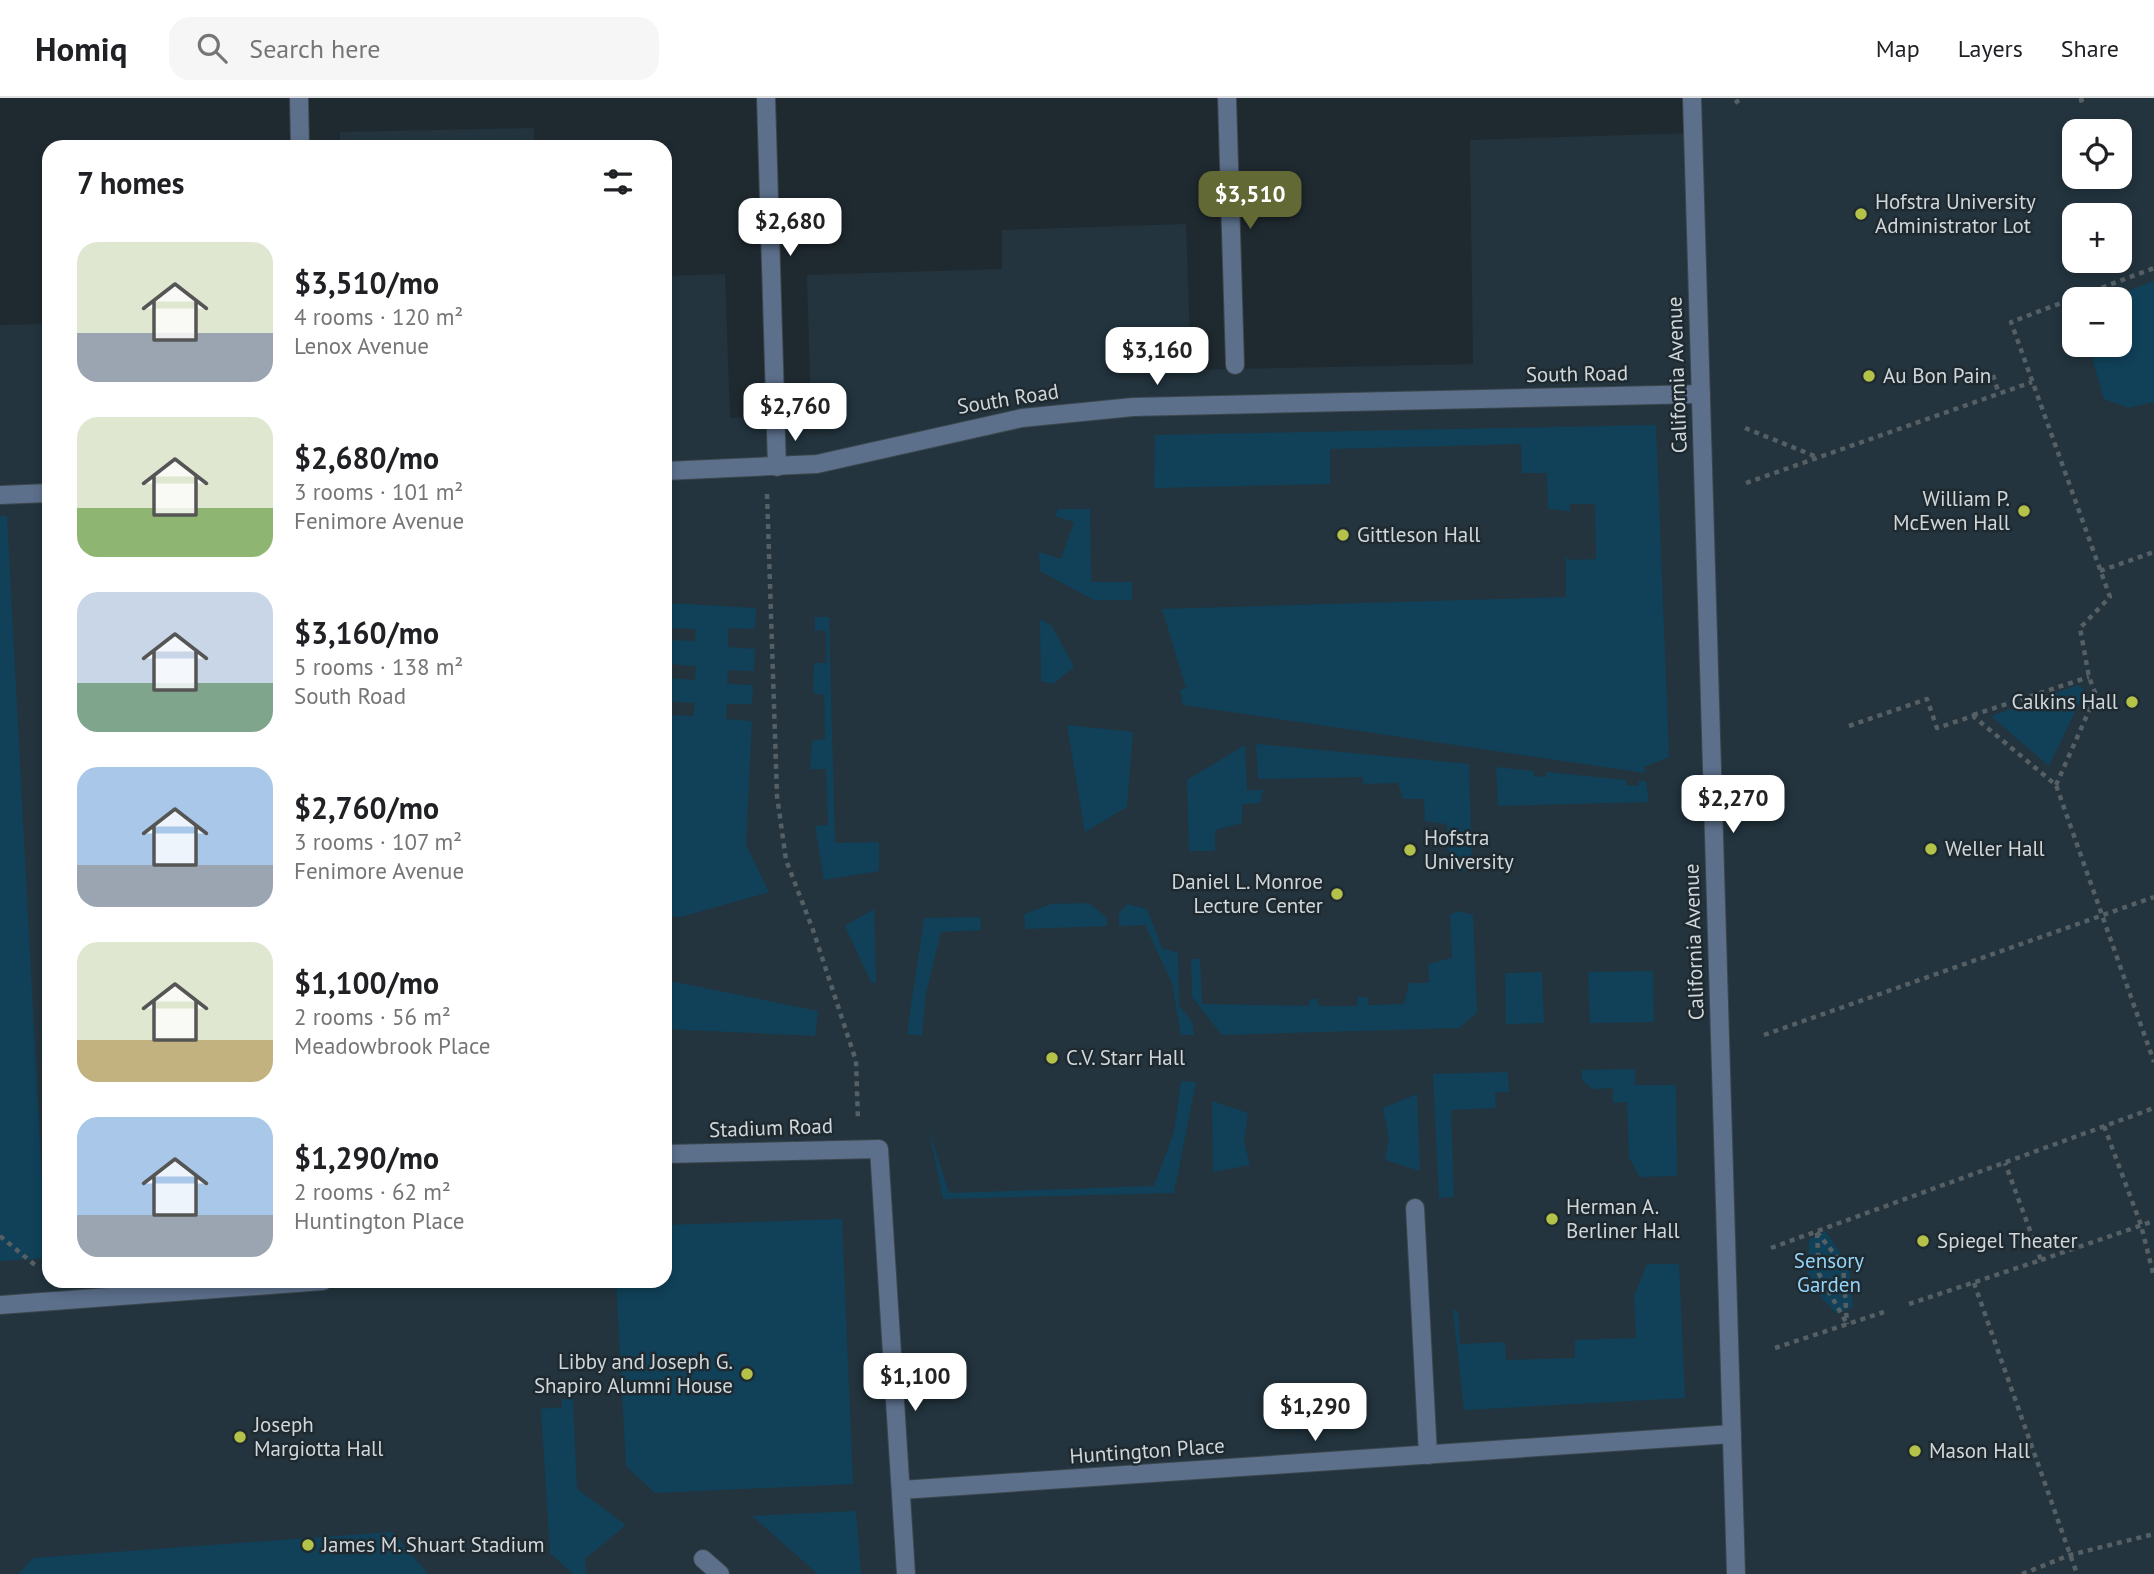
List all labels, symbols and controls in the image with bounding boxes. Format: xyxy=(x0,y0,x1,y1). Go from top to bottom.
search box xyxy=(169,17,659,80)
text: Homiq xyxy=(35,27,127,70)
icon: search xyxy=(193,29,231,67)
text: Search here xyxy=(249,32,380,65)
text: Map xyxy=(1876,33,1920,64)
text: Layers xyxy=(1958,33,2023,64)
text: Share xyxy=(2061,33,2119,64)
map controls xyxy=(2062,119,2132,357)
button: locate xyxy=(2062,119,2132,189)
text: 7 homes xyxy=(77,163,185,202)
icon: filters xyxy=(599,163,637,201)
pin: $3,510 xyxy=(1193,172,1307,231)
text: $3,510 xyxy=(1214,179,1286,208)
place label: Hofstra University Administrator Lot xyxy=(1875,188,2036,239)
pin: $2,680 xyxy=(733,198,847,258)
button: + xyxy=(2062,203,2132,273)
text: $2,680 xyxy=(754,206,826,235)
marker: Hofstra University Administrator Lot xyxy=(1853,206,1869,222)
text: $3,510/mo xyxy=(294,263,439,302)
icon: home xyxy=(133,270,217,354)
button: − xyxy=(2062,287,2132,357)
street label: California Avenue xyxy=(1660,296,1693,454)
text: 4 rooms · 120 m² xyxy=(294,302,463,331)
pin: $3,160 xyxy=(1100,328,1214,387)
text: Lenox Avenue xyxy=(294,331,429,360)
text: $3,160 xyxy=(1121,335,1193,364)
street label: South Road xyxy=(1526,359,1628,388)
place label: Au Bon Pain xyxy=(1883,362,1991,389)
marker: Au Bon Pain xyxy=(1861,368,1877,384)
street label: South Road xyxy=(955,377,1061,420)
pin: $2,760 xyxy=(738,384,852,443)
text: $2,760 xyxy=(759,391,831,420)
text: $2,680/mo xyxy=(294,438,439,477)
icon: home xyxy=(133,445,217,529)
text: 3 rooms · 101 m² xyxy=(294,477,463,506)
place label: William P. McEwen Hall xyxy=(1893,485,2010,536)
marker: William P. McEwen Hall xyxy=(2016,503,2032,519)
text: Fenimore Avenue xyxy=(294,506,464,535)
place label: Gittleson Hall xyxy=(1357,521,1481,548)
marker: Gittleson Hall xyxy=(1335,527,1351,543)
text: $3,160/mo xyxy=(294,613,439,652)
icon: home xyxy=(133,620,217,704)
text: 5 rooms · 138 m² xyxy=(294,652,463,681)
text: South Road xyxy=(294,681,406,710)
place label: Calkins Hall xyxy=(2011,688,2118,715)
marker: Calkins Hall xyxy=(2124,694,2140,710)
pin: $2,270 xyxy=(1676,776,1790,835)
text: $2,270 xyxy=(1697,783,1769,812)
text: $2,760/mo xyxy=(294,788,439,827)
icon: home xyxy=(133,795,217,879)
place label: Hofstra University xyxy=(1424,824,1514,875)
text: 3 rooms · 107 m² xyxy=(294,827,462,856)
place label: Weller Hall xyxy=(1945,835,2045,862)
marker: Weller Hall xyxy=(1923,841,1939,857)
marker: Hofstra University xyxy=(1402,842,1418,858)
text: Fenimore Avenue xyxy=(294,856,464,885)
street label: California Avenue xyxy=(1677,863,1710,1021)
place label: Daniel L. Monroe Lecture Center xyxy=(1172,868,1323,919)
marker: Daniel L. Monroe Lecture Center xyxy=(1329,886,1345,902)
text: $1,100/mo xyxy=(294,963,439,1002)
icon: home xyxy=(133,970,217,1054)
text: 2 rooms · 56 m² xyxy=(294,1002,451,1031)
text: Meadowbrook Place xyxy=(294,1031,491,1060)
place label: C.V. Starr Hall xyxy=(1066,1044,1185,1071)
marker: C.V. Starr Hall xyxy=(1044,1050,1060,1066)
street label: Stadium Road xyxy=(709,1112,833,1143)
text: $1,290/mo xyxy=(294,1138,439,1177)
icon: home xyxy=(133,1145,217,1229)
text: 2 rooms · 62 m² xyxy=(294,1177,451,1206)
place label: Herman A. Berliner Hall xyxy=(1566,1193,1680,1244)
text: Huntington Place xyxy=(294,1206,464,1235)
marker: Herman A. Berliner Hall xyxy=(1544,1211,1560,1227)
place label: Spiegel Theater xyxy=(1937,1227,2078,1254)
marker: Spiegel Theater xyxy=(1915,1233,1931,1249)
park label: Sensory Garden xyxy=(1794,1247,1864,1298)
place label: Libby and Joseph G. Shapiro Alumni House xyxy=(534,1348,733,1399)
pin: $1,100 xyxy=(858,1354,972,1413)
text: $1,100 xyxy=(879,1361,951,1390)
marker: Libby and Joseph G. Shapiro Alumni House xyxy=(739,1366,755,1382)
pin: $1,290 xyxy=(1258,1384,1372,1443)
text: $1,290 xyxy=(1279,1391,1351,1420)
place label: Joseph Margiotta Hall xyxy=(253,1411,383,1462)
marker: Joseph Margiotta Hall xyxy=(232,1429,248,1445)
street label: Huntington Place xyxy=(1068,1432,1226,1469)
place label: Mason Hall xyxy=(1929,1437,2030,1464)
marker: Mason Hall xyxy=(1907,1443,1923,1459)
place label: James M. Shuart Stadium xyxy=(321,1531,545,1558)
marker: James M. Shuart Stadium xyxy=(300,1537,316,1553)

